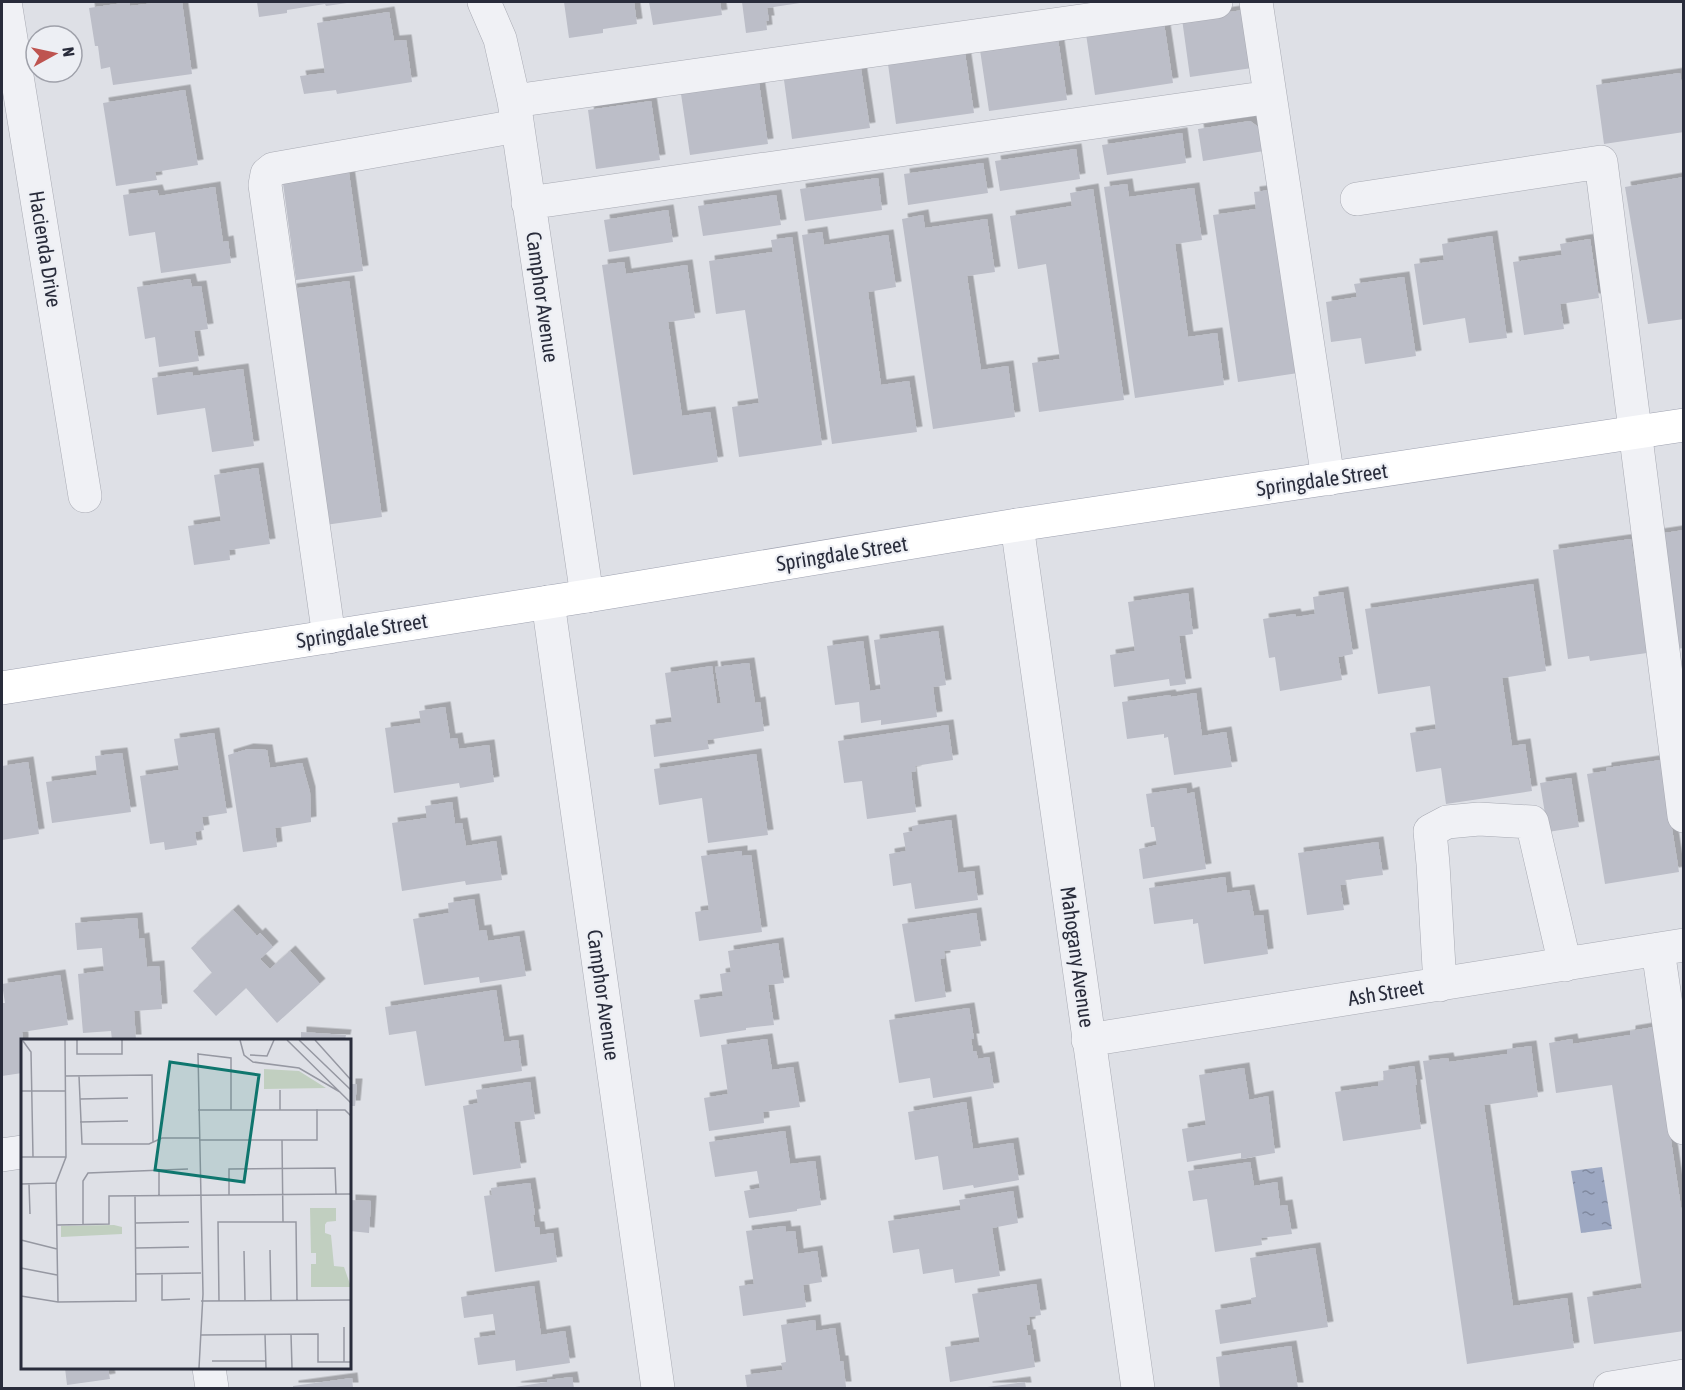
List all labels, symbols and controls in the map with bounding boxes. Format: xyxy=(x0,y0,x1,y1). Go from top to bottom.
north arrow xyxy=(24,24,84,84)
text: N xyxy=(59,46,78,58)
street label: Hacienda Drive xyxy=(25,189,67,309)
street label: Camphor Avenue xyxy=(522,230,564,364)
street label: Springdale Street xyxy=(1255,458,1389,500)
street label: Springdale Street xyxy=(775,531,909,575)
street label: Springdale Street xyxy=(295,608,429,652)
street label: Mahogany Avenue xyxy=(1056,885,1100,1029)
street label: Camphor Avenue xyxy=(583,928,625,1062)
street label: Ash Street xyxy=(1346,974,1426,1010)
inset map xyxy=(21,1039,351,1369)

